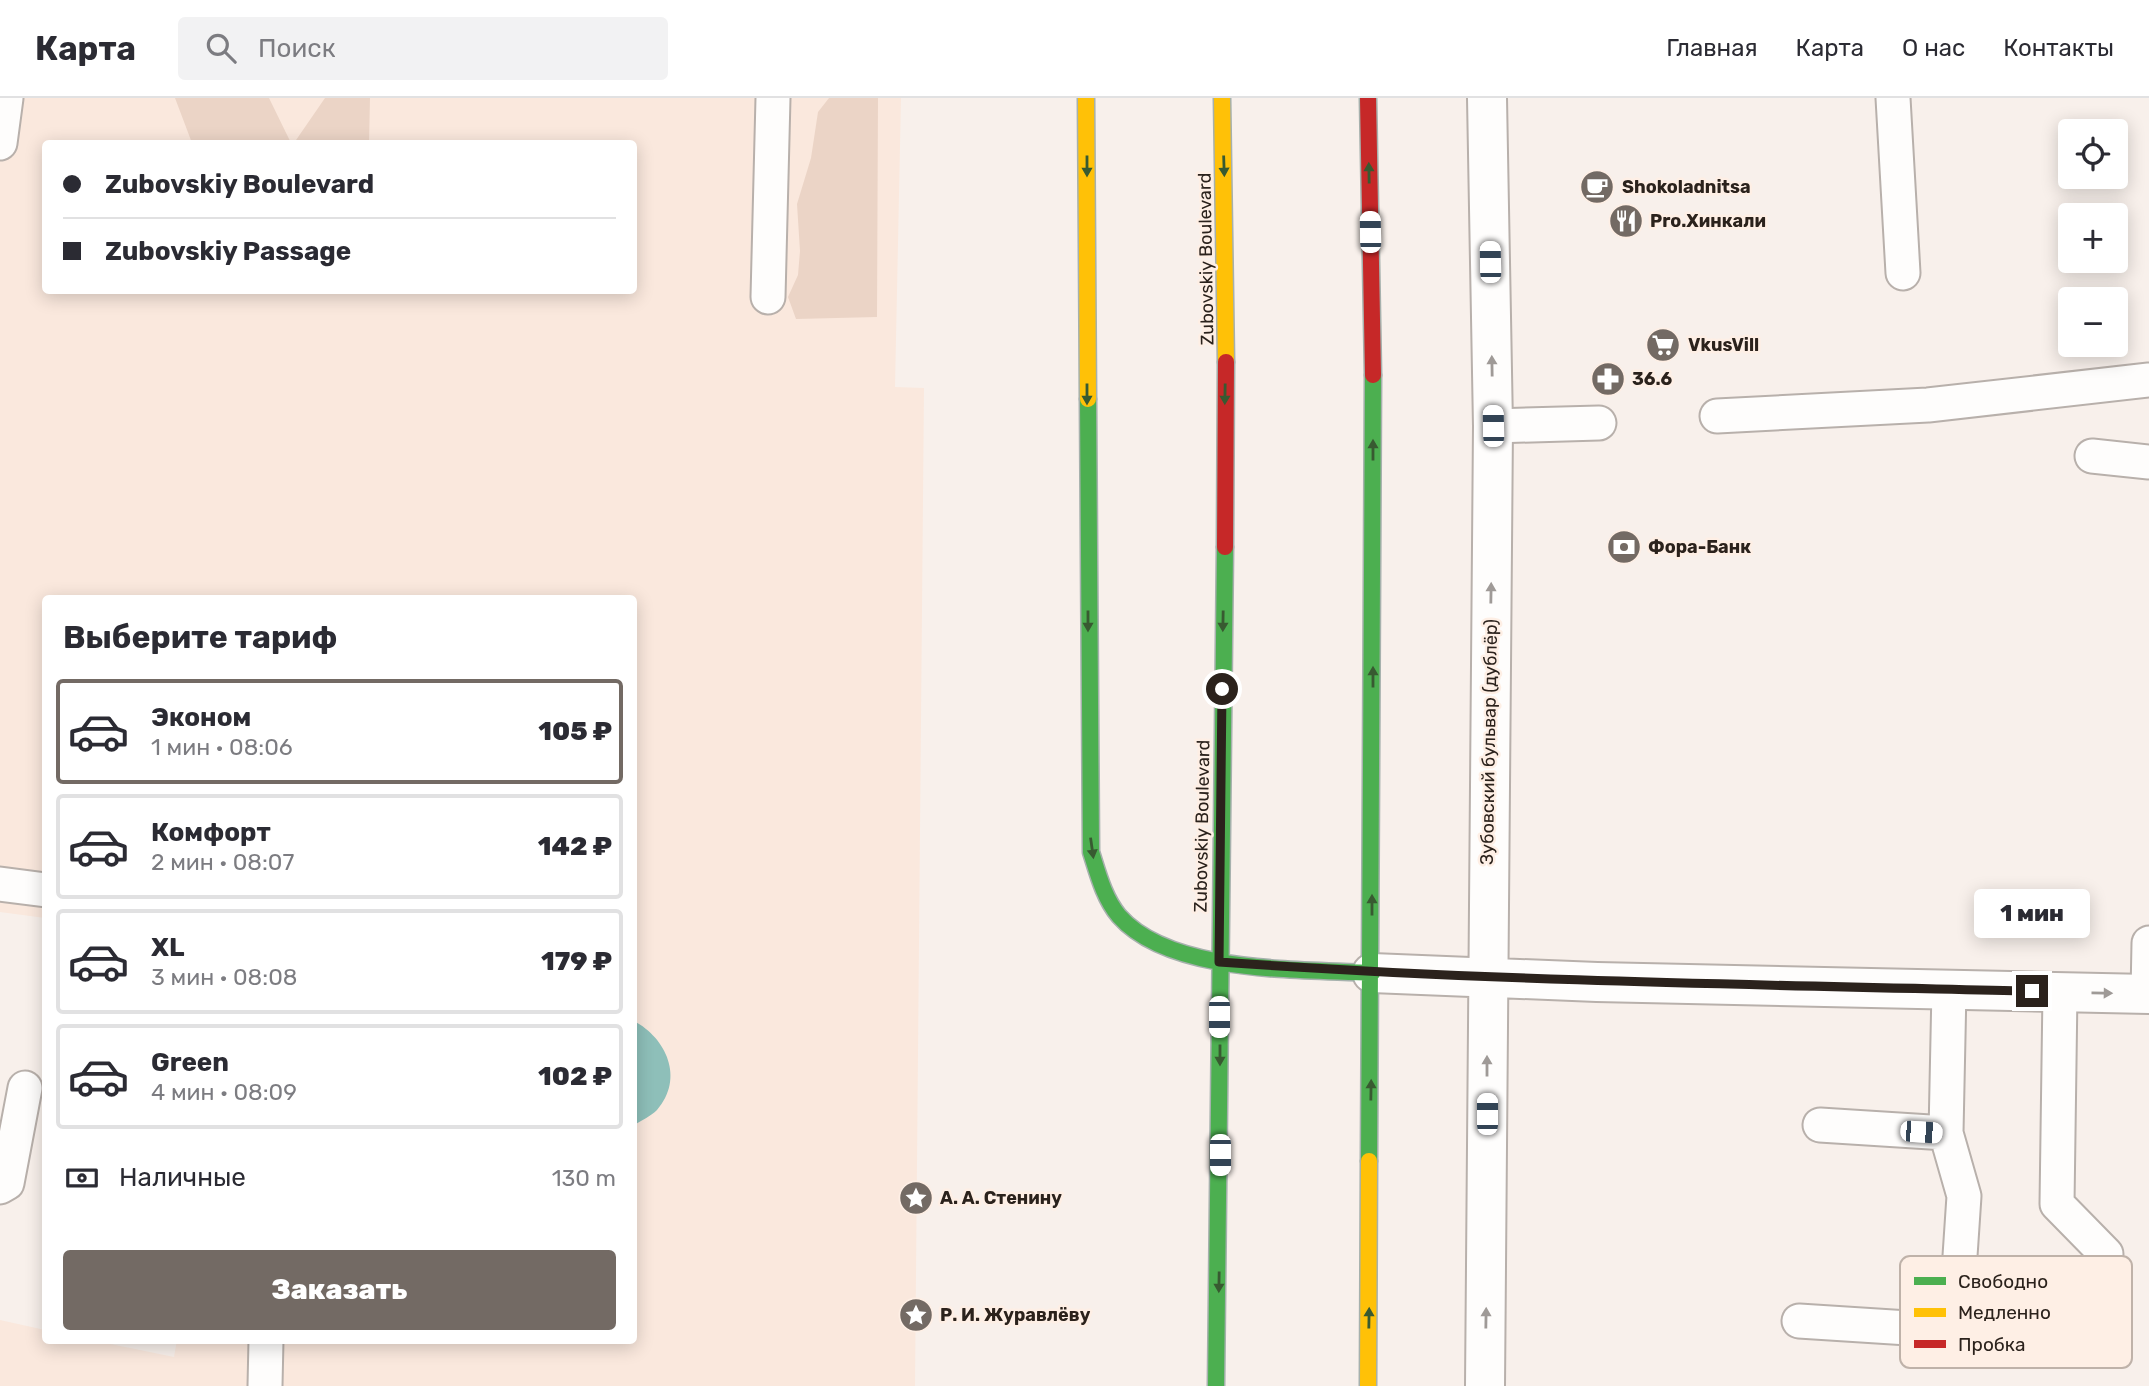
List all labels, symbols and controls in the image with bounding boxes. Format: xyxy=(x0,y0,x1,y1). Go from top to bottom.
search box xyxy=(178,17,668,80)
text: Карта xyxy=(35,29,136,68)
icon: search xyxy=(202,29,240,67)
text: Поиск xyxy=(258,33,336,64)
text: Главная xyxy=(1666,34,1758,62)
text: Карта xyxy=(1796,34,1864,62)
text: О нас xyxy=(1902,34,1965,62)
text: Контакты xyxy=(2003,34,2114,62)
map controls xyxy=(2058,119,2128,357)
button: locate xyxy=(2058,119,2128,189)
one-way arrow xyxy=(1081,155,1093,177)
one-way arrow xyxy=(1218,155,1230,177)
one-way arrow xyxy=(1363,162,1375,184)
cafe icon: Shokoladnitsa xyxy=(1578,168,1616,206)
text: Zubovskiy Boulevard xyxy=(105,169,374,200)
street label: Zubovskiy Boulevard xyxy=(1193,172,1219,346)
place label: Shokoladnitsa xyxy=(1622,176,1751,198)
restaurant icon: Pro.Хинкали xyxy=(1607,202,1645,240)
button: + xyxy=(2058,203,2128,273)
place label: Pro.Хинкали xyxy=(1650,210,1766,232)
car xyxy=(1360,211,1381,253)
text: Zubovskiy Passage xyxy=(105,236,351,267)
car xyxy=(1480,241,1501,283)
button: − xyxy=(2058,287,2128,357)
supermarket icon: VkusVill xyxy=(1644,326,1682,364)
place label: VkusVill xyxy=(1688,334,1759,356)
one-way arrow xyxy=(1486,355,1497,377)
pharmacy icon: 36.6 xyxy=(1589,360,1627,398)
place label: 36.6 xyxy=(1632,368,1673,390)
one-way arrow xyxy=(1081,383,1093,405)
one-way arrow xyxy=(1219,383,1231,405)
car xyxy=(1483,405,1504,447)
one-way arrow xyxy=(1367,438,1379,460)
bank icon: Фора-Банк xyxy=(1605,528,1643,566)
place label: Фора-Банк xyxy=(1648,536,1751,558)
one-way arrow xyxy=(1485,582,1497,604)
one-way arrow xyxy=(1082,610,1094,632)
one-way arrow xyxy=(1217,610,1229,632)
text: Выберите тариф xyxy=(63,618,337,656)
street label: Зубовский бульвар (дублёр) xyxy=(1476,619,1502,865)
one-way arrow xyxy=(1367,666,1379,688)
route start xyxy=(1206,673,1238,705)
icon: car xyxy=(67,700,130,763)
text: Эконом xyxy=(151,702,251,733)
text: 105 ₽ xyxy=(538,716,612,747)
text: 1 мин · 08:06 xyxy=(151,733,293,761)
street label: Zubovskiy Boulevard xyxy=(1189,739,1215,913)
icon: car xyxy=(67,815,130,878)
text: Комфорт xyxy=(151,817,271,848)
text: 142 ₽ xyxy=(538,831,612,862)
one-way arrow xyxy=(1087,837,1098,859)
text: 2 мин · 08:07 xyxy=(151,848,294,876)
callout: 1 мин xyxy=(1974,890,2090,938)
one-way arrow xyxy=(1367,893,1378,915)
text: 1 мин xyxy=(2000,899,2064,927)
icon: car xyxy=(67,930,130,993)
text: XL xyxy=(151,932,184,963)
text: 179 ₽ xyxy=(541,946,612,977)
text: 3 мин · 08:08 xyxy=(151,963,297,991)
route end xyxy=(2016,975,2048,1007)
one-way arrow xyxy=(2091,987,2113,999)
car xyxy=(1209,996,1230,1038)
one-way arrow xyxy=(1214,1044,1226,1066)
icon: car xyxy=(67,1045,130,1108)
text: Green xyxy=(151,1047,229,1078)
one-way arrow xyxy=(1481,1055,1493,1077)
text: 102 ₽ xyxy=(538,1061,612,1092)
text: 4 мин · 08:09 xyxy=(151,1078,297,1106)
one-way arrow xyxy=(1365,1079,1377,1101)
car xyxy=(1477,1093,1498,1135)
car xyxy=(1900,1120,1943,1144)
car xyxy=(1210,1134,1231,1176)
icon: cash xyxy=(63,1159,101,1197)
text: Наличные xyxy=(119,1162,246,1193)
text: 130 m xyxy=(552,1164,616,1192)
place icon: А. А. Стенину xyxy=(897,1179,935,1217)
place label: А. А. Стенину xyxy=(940,1187,1062,1209)
button: Заказать xyxy=(63,1250,616,1330)
legend xyxy=(1900,1256,2132,1368)
text: Свободно xyxy=(1958,1270,2048,1293)
one-way arrow xyxy=(1213,1272,1225,1294)
place icon: Р. И. Журавлёву xyxy=(897,1296,935,1334)
text: Медленно xyxy=(1958,1301,2051,1324)
place label: Р. И. Журавлёву xyxy=(940,1304,1091,1326)
one-way arrow xyxy=(1364,1307,1375,1329)
one-way arrow xyxy=(1480,1307,1492,1329)
text: Пробка xyxy=(1958,1333,2026,1356)

